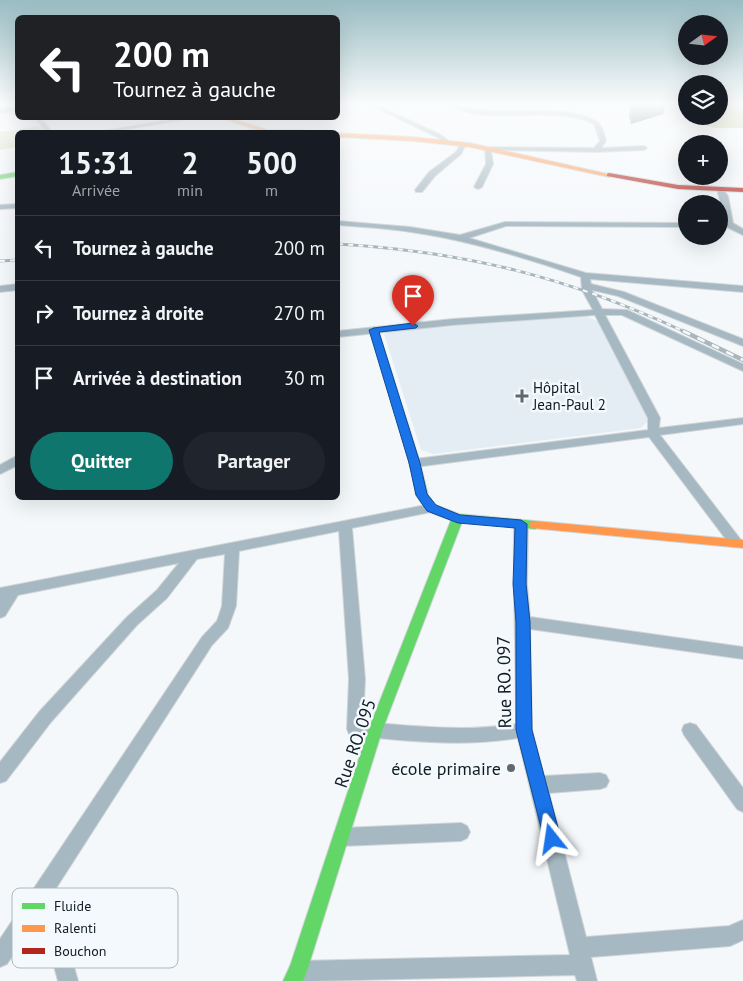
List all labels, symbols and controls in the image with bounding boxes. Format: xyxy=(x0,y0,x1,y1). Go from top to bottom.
north arrow xyxy=(678,15,728,65)
map controls xyxy=(678,15,728,245)
text: 200 m xyxy=(113,31,210,77)
icon: left xyxy=(30,35,95,100)
text: Tournez à gauche xyxy=(113,75,276,103)
button: layers xyxy=(678,75,728,125)
button: + xyxy=(678,135,728,185)
text: 15:31 xyxy=(58,143,134,182)
text: 2 xyxy=(182,143,199,182)
text: 500 xyxy=(246,143,297,182)
text: Arrivée xyxy=(72,180,120,200)
text: min xyxy=(177,180,203,200)
text: m xyxy=(265,180,278,200)
button: − xyxy=(678,195,728,245)
icon: left xyxy=(30,234,58,262)
text: Tournez à gauche xyxy=(73,236,214,260)
text: 200 m xyxy=(273,236,325,260)
pin xyxy=(392,275,434,326)
icon: arrive xyxy=(399,282,427,310)
icon: right xyxy=(30,299,58,327)
text: Tournez à droite xyxy=(73,301,204,325)
text: 270 m xyxy=(273,301,325,325)
icon: arrive xyxy=(30,364,58,392)
text: Arrivée à destination xyxy=(73,366,242,390)
text: 30 m xyxy=(284,366,325,390)
place label: Hôpital Jean-Paul 2 xyxy=(532,378,606,414)
marker: Hôpital Jean-Paul 2 xyxy=(515,389,529,403)
button: Quitter xyxy=(30,432,173,490)
button: Partager xyxy=(183,432,325,490)
street label: Rue RO. 097 xyxy=(492,636,516,728)
street label: Rue RO. 095 xyxy=(329,695,381,791)
place label: école primaire xyxy=(391,757,501,780)
marker: école primaire xyxy=(505,762,517,774)
position arrow xyxy=(525,812,577,864)
legend xyxy=(12,888,178,968)
text: Fluide xyxy=(54,897,91,915)
text: Ralenti xyxy=(54,919,97,937)
text: Bouchon xyxy=(54,942,106,960)

